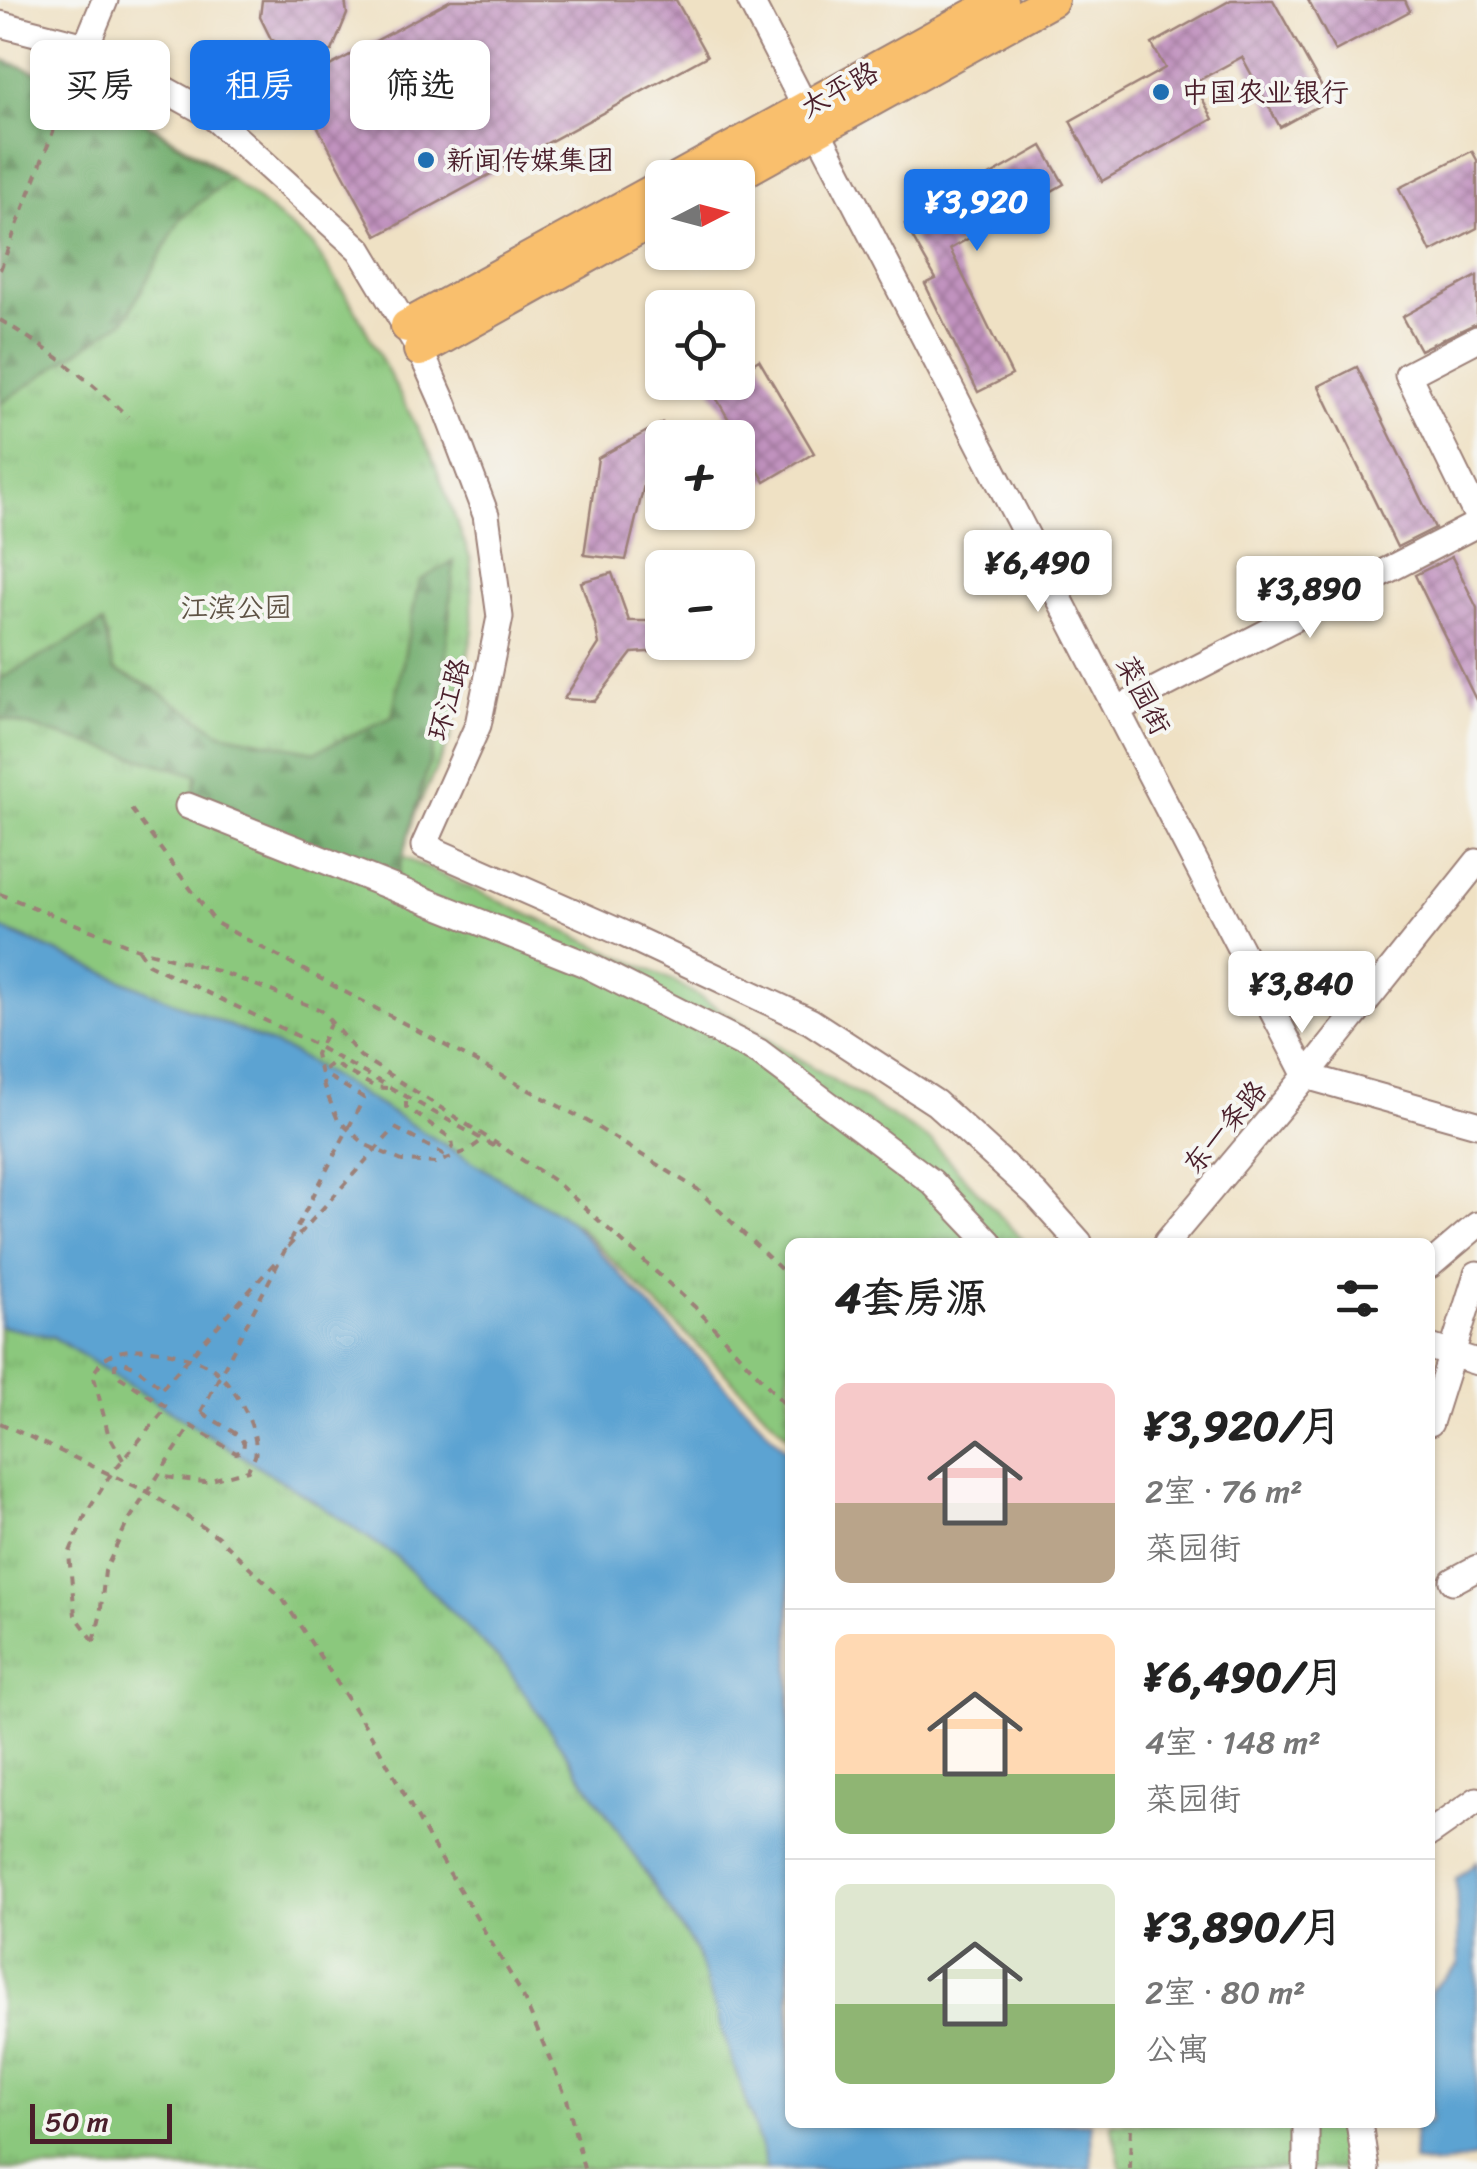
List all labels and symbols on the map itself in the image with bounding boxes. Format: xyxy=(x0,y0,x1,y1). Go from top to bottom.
street label: 太平路 xyxy=(791,48,888,131)
place label: 中国农业银行 xyxy=(1181,68,1349,117)
marker: 中国农业银行 xyxy=(1150,81,1172,103)
place label: 新闻传媒集团 xyxy=(446,136,614,185)
marker: 新闻传媒集团 xyxy=(415,149,437,171)
north arrow xyxy=(645,160,755,270)
pin: ¥3,920 xyxy=(896,169,1058,254)
pin: ¥6,490 xyxy=(957,530,1119,615)
pin: ¥3,890 xyxy=(1229,556,1391,641)
park label: 江滨公园 xyxy=(180,583,292,632)
street label: 菜园街 xyxy=(1103,647,1184,744)
street label: 环江路 xyxy=(413,652,484,746)
pin: ¥3,840 xyxy=(1221,951,1383,1036)
street label: 东一条路 xyxy=(1170,1069,1279,1186)
scale bar xyxy=(30,2099,172,2144)

